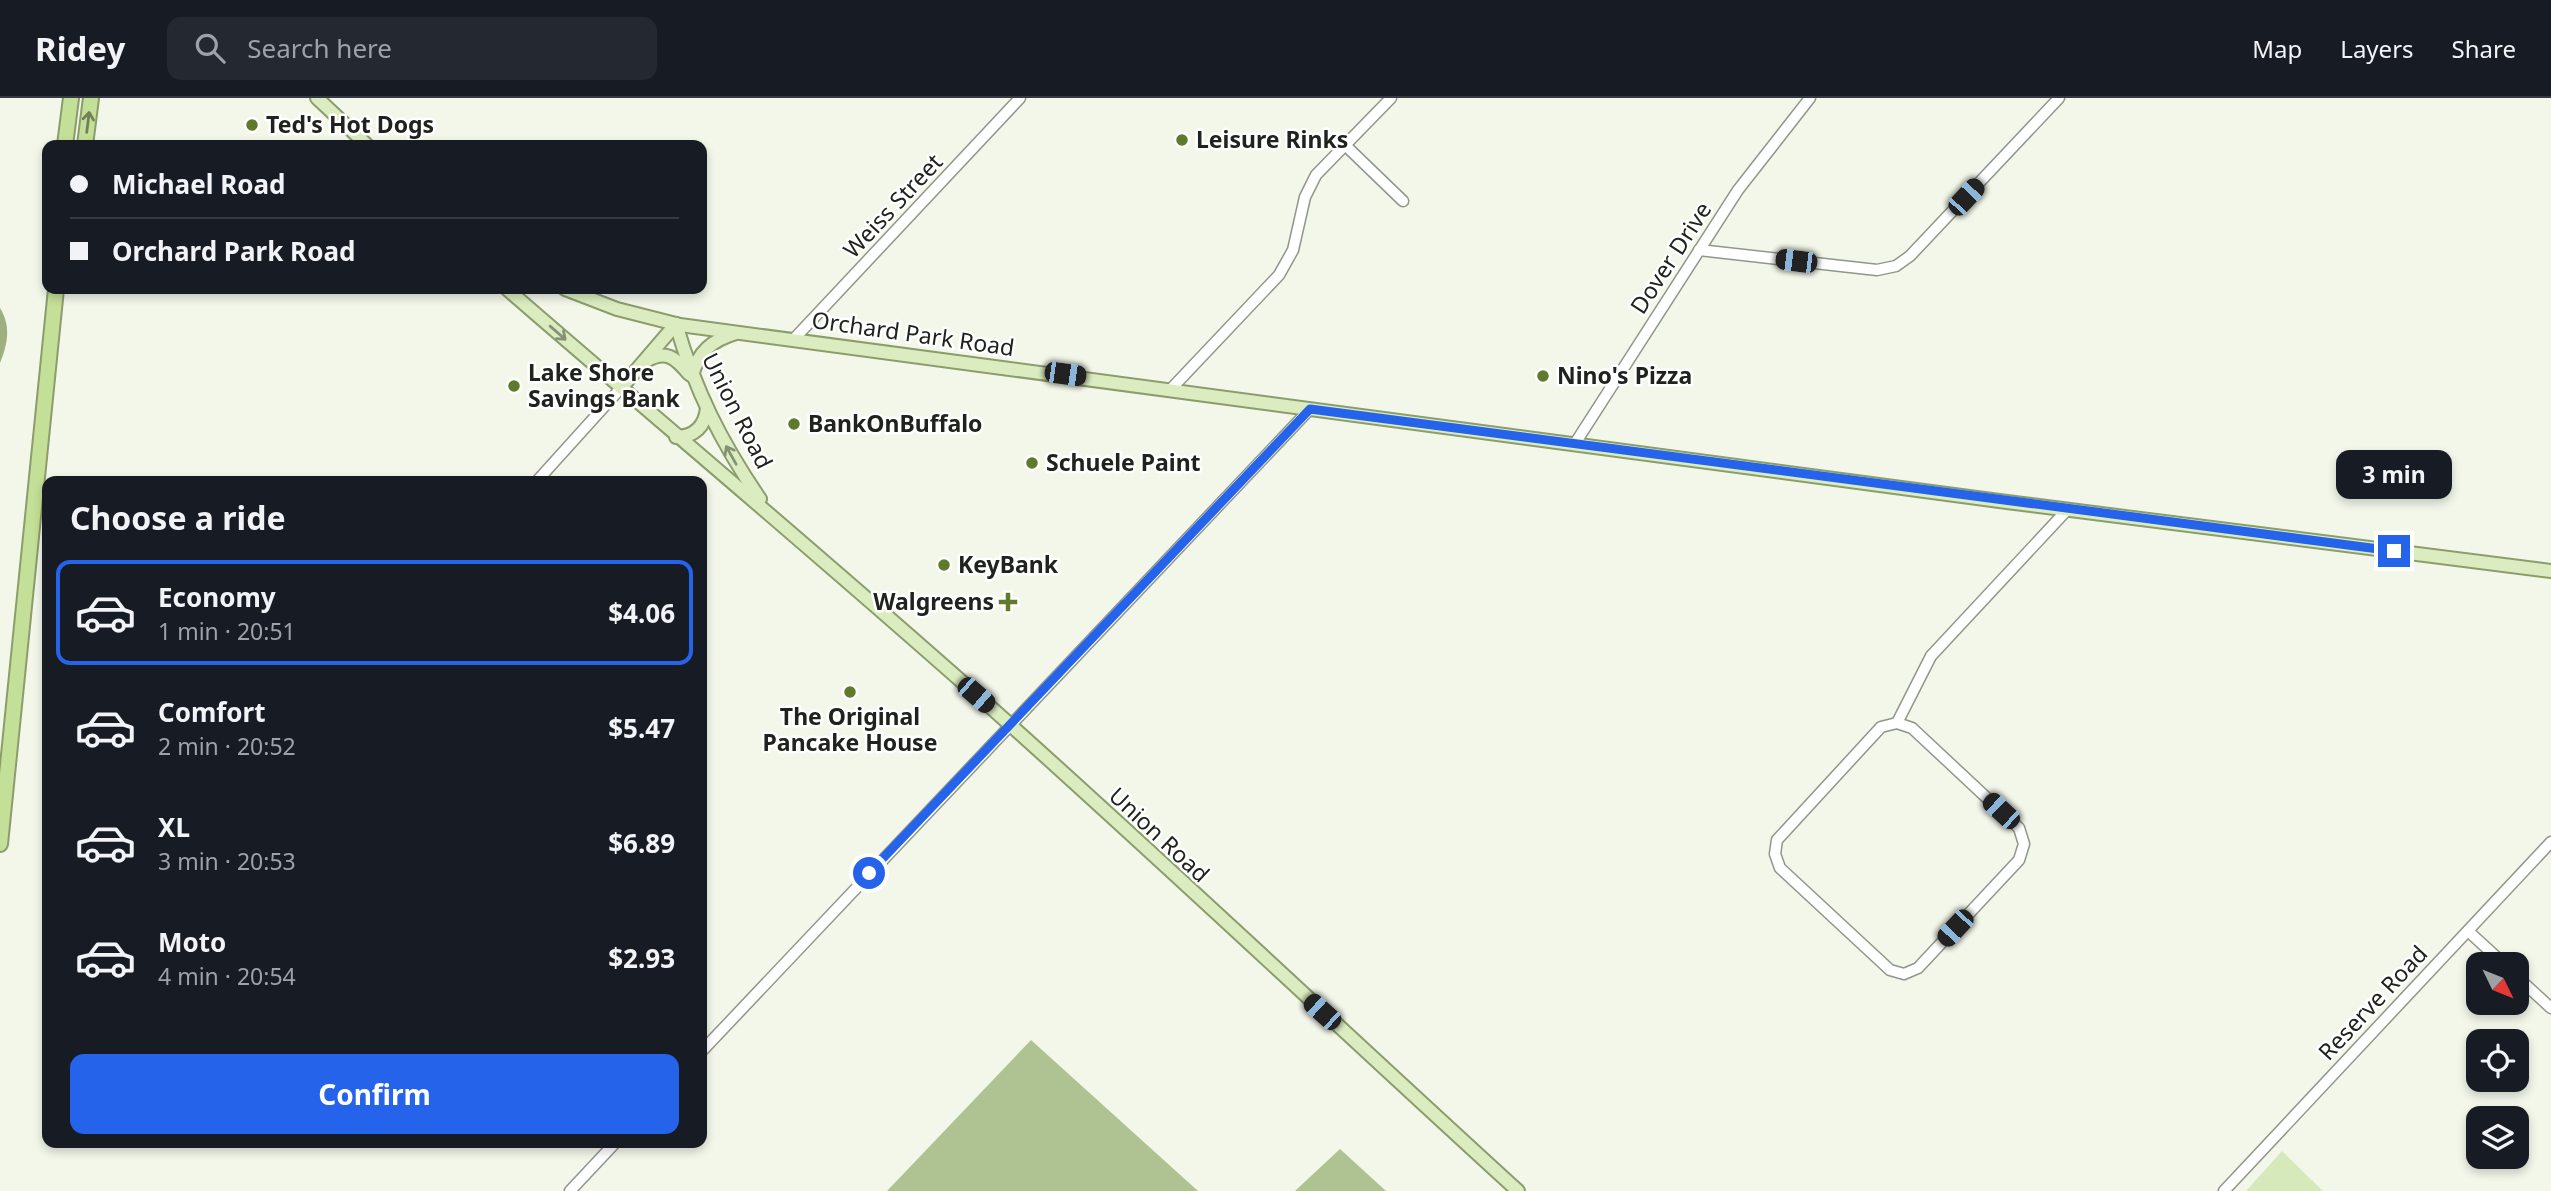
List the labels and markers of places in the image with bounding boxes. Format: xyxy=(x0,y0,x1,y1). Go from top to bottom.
place label: Ted's Hot Dogs xyxy=(266,108,434,140)
marker: Ted's Hot Dogs xyxy=(244,117,260,133)
place label: Leisure Rinks xyxy=(1196,123,1348,155)
marker: Leisure Rinks xyxy=(1174,132,1190,148)
place label: Lake Shore Savings Bank xyxy=(528,356,680,414)
place label: Nino's Pizza xyxy=(1557,359,1692,391)
marker: Nino's Pizza xyxy=(1535,368,1551,384)
marker: Lake Shore Savings Bank xyxy=(506,378,522,394)
place label: BankOnBuffalo xyxy=(808,407,982,439)
marker: BankOnBuffalo xyxy=(786,416,802,432)
place label: Schuele Paint xyxy=(1046,446,1201,478)
marker: Schuele Paint xyxy=(1024,455,1040,471)
place label: KeyBank xyxy=(958,548,1059,580)
marker: KeyBank xyxy=(936,557,952,573)
place label: Walgreens xyxy=(873,585,994,617)
marker: Walgreens xyxy=(1000,594,1016,610)
marker: The Original Pancake House xyxy=(842,684,858,700)
place label: The Original Pancake House xyxy=(763,700,937,758)

